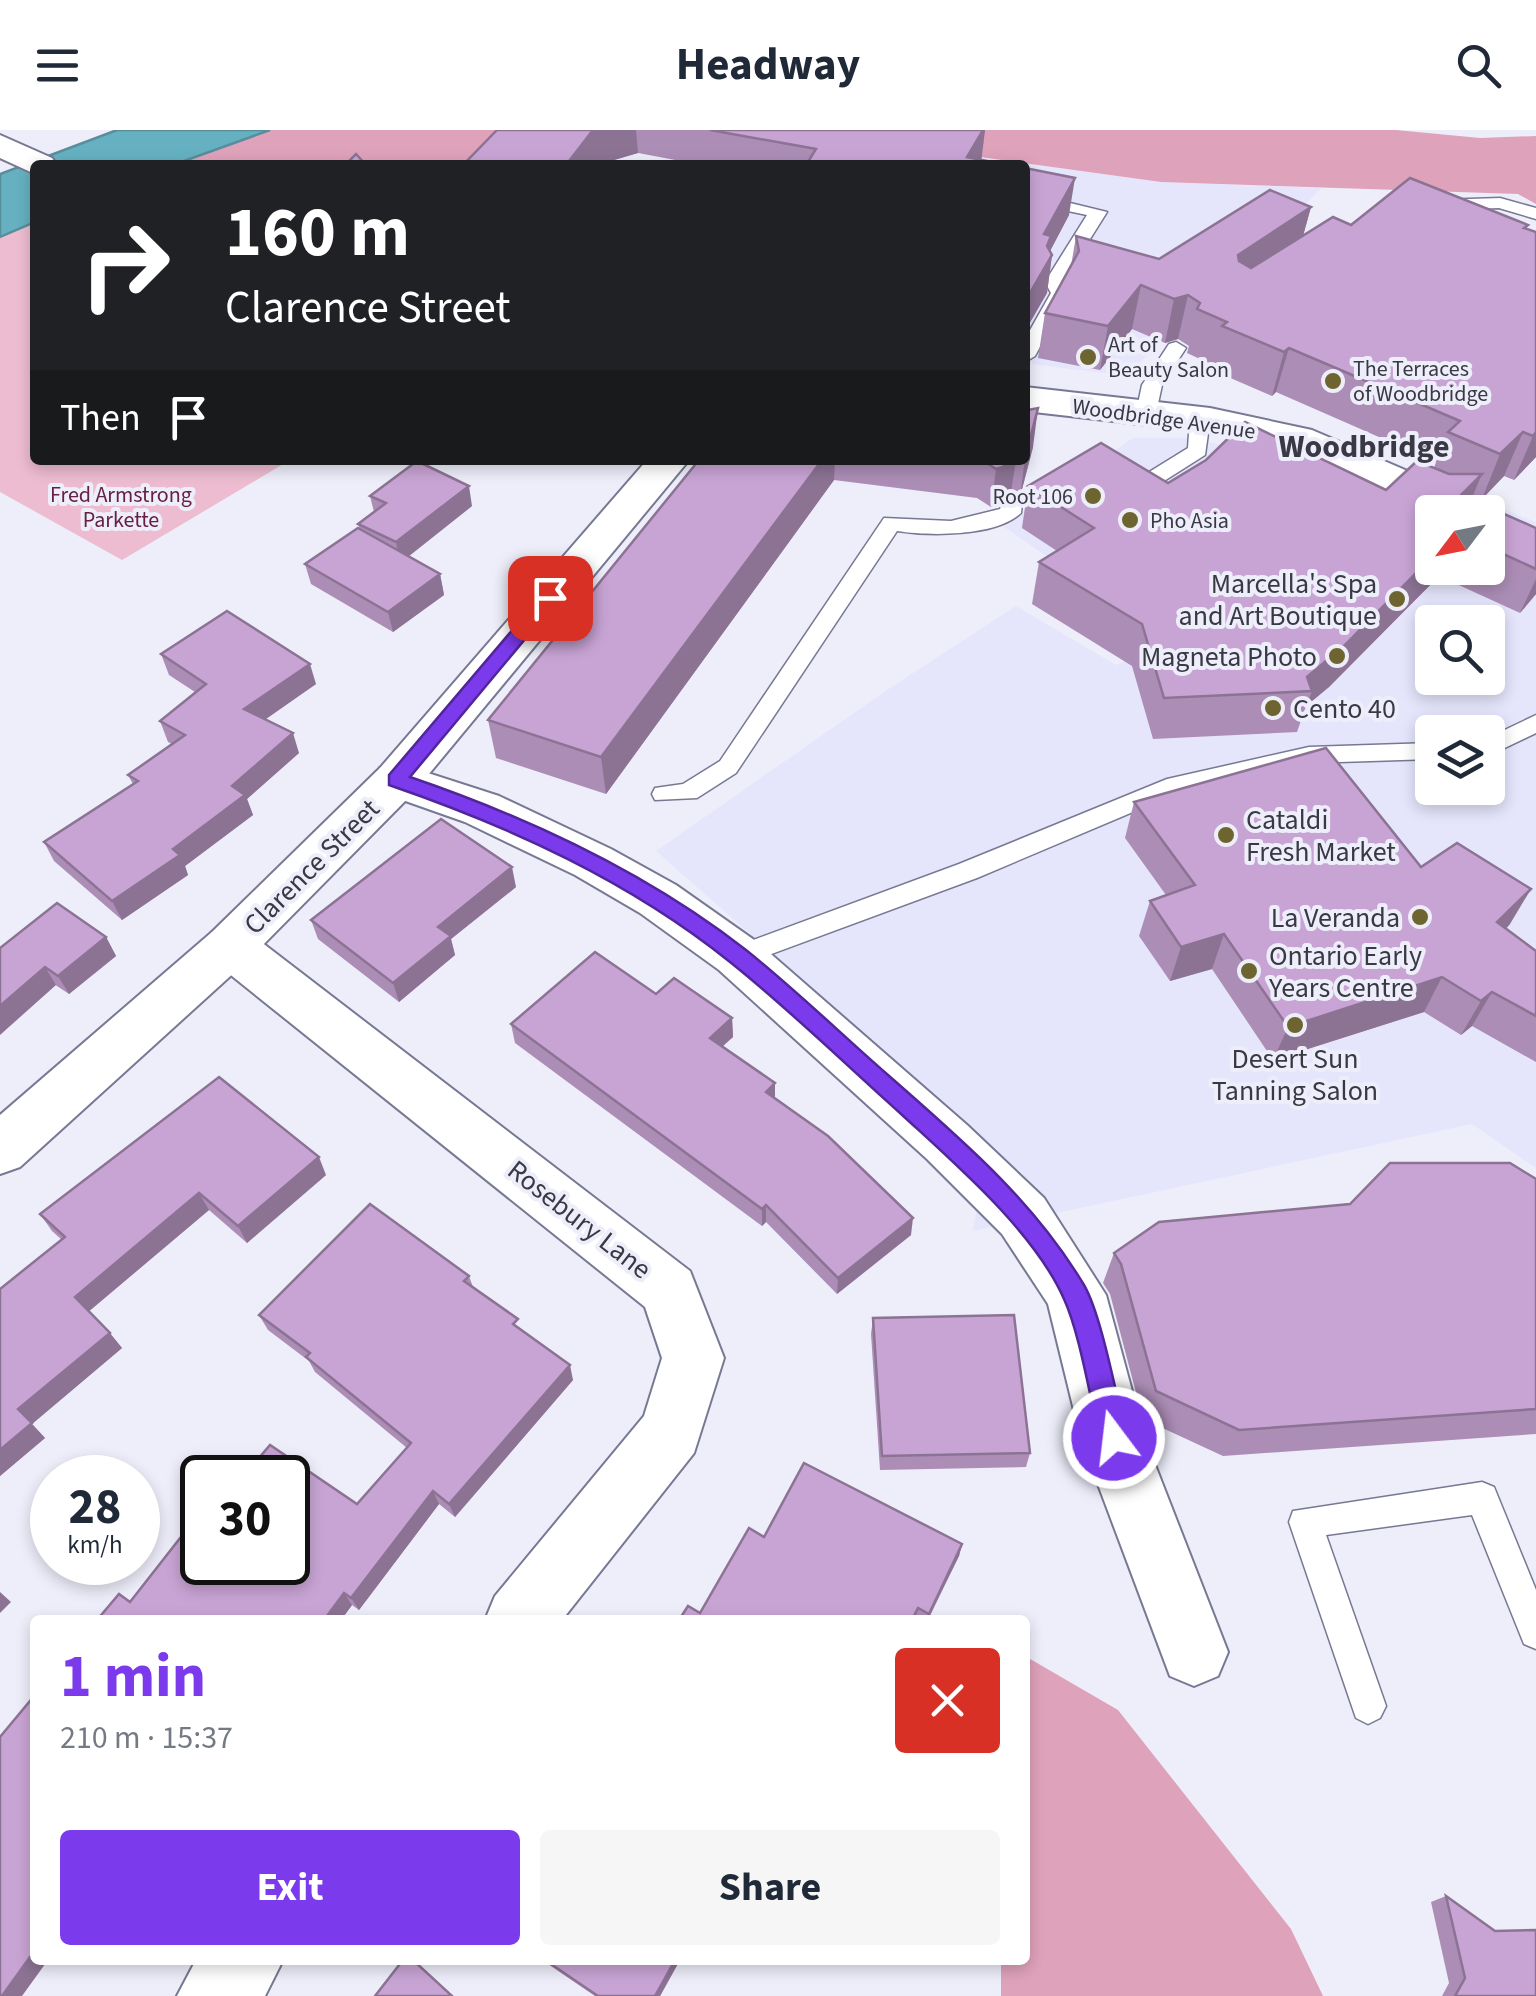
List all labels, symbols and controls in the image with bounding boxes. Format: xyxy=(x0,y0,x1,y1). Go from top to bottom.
text: Headway xyxy=(676,33,860,97)
icon: menu xyxy=(30,38,85,93)
icon: search xyxy=(1451,38,1506,93)
text: 160 m xyxy=(225,183,410,283)
icon: right xyxy=(60,200,190,330)
text: Clarence Street xyxy=(225,276,511,340)
place label: Art of Beauty Salon xyxy=(1108,329,1229,386)
marker: Art of Beauty Salon xyxy=(1077,346,1099,368)
place label: The Terraces of Woodbridge xyxy=(1353,353,1488,410)
marker: The Terraces of Woodbridge xyxy=(1322,370,1344,392)
icon: arrive xyxy=(161,390,216,445)
street label: Woodbridge Avenue xyxy=(1070,390,1258,448)
text: Then xyxy=(60,391,141,445)
district label: Woodbridge xyxy=(1278,424,1450,470)
park label: Fred Armstrong Parkette xyxy=(50,479,192,536)
place label: Root 106 xyxy=(993,481,1073,513)
marker: Root 106 xyxy=(1082,485,1104,507)
north arrow xyxy=(1415,495,1505,585)
map controls xyxy=(1415,495,1505,805)
place label: Pho Asia xyxy=(1150,505,1229,537)
marker: Pho Asia xyxy=(1119,509,1141,531)
pin xyxy=(508,556,593,641)
place label: Marcella's Spa and Art Boutique xyxy=(1179,564,1377,636)
icon: arrive xyxy=(523,571,578,626)
marker: Marcella's Spa and Art Boutique xyxy=(1386,588,1408,610)
button: search xyxy=(1415,605,1505,695)
place label: Magneta Photo xyxy=(1141,637,1317,677)
marker: Magneta Photo xyxy=(1326,645,1348,667)
place label: Cento 40 xyxy=(1293,689,1396,729)
marker: Cento 40 xyxy=(1262,697,1284,719)
button: layers xyxy=(1415,715,1505,805)
street label: Clarence Street xyxy=(235,789,389,944)
place label: Cataldi Fresh Market xyxy=(1246,800,1396,872)
marker: Cataldi Fresh Market xyxy=(1215,824,1237,846)
place label: La Veranda xyxy=(1271,898,1400,938)
marker: La Veranda xyxy=(1409,906,1431,928)
place label: Ontario Early Years Centre xyxy=(1268,936,1422,1008)
marker: Ontario Early Years Centre xyxy=(1238,960,1260,982)
marker: Desert Sun Tanning Salon xyxy=(1284,1014,1306,1036)
place label: Desert Sun Tanning Salon xyxy=(1212,1039,1378,1111)
street label: Rosebury Lane xyxy=(499,1151,660,1289)
position arrow xyxy=(1062,1386,1166,1490)
speed limit sign: 30 xyxy=(180,1455,310,1585)
text: 28 xyxy=(69,1472,121,1543)
text: km/h xyxy=(67,1527,123,1563)
text: 1 min xyxy=(60,1635,206,1720)
button: close xyxy=(895,1648,1000,1753)
text: 210 m · 15:37 xyxy=(60,1715,233,1761)
button: Exit xyxy=(60,1830,520,1945)
button: Share xyxy=(540,1830,1000,1945)

